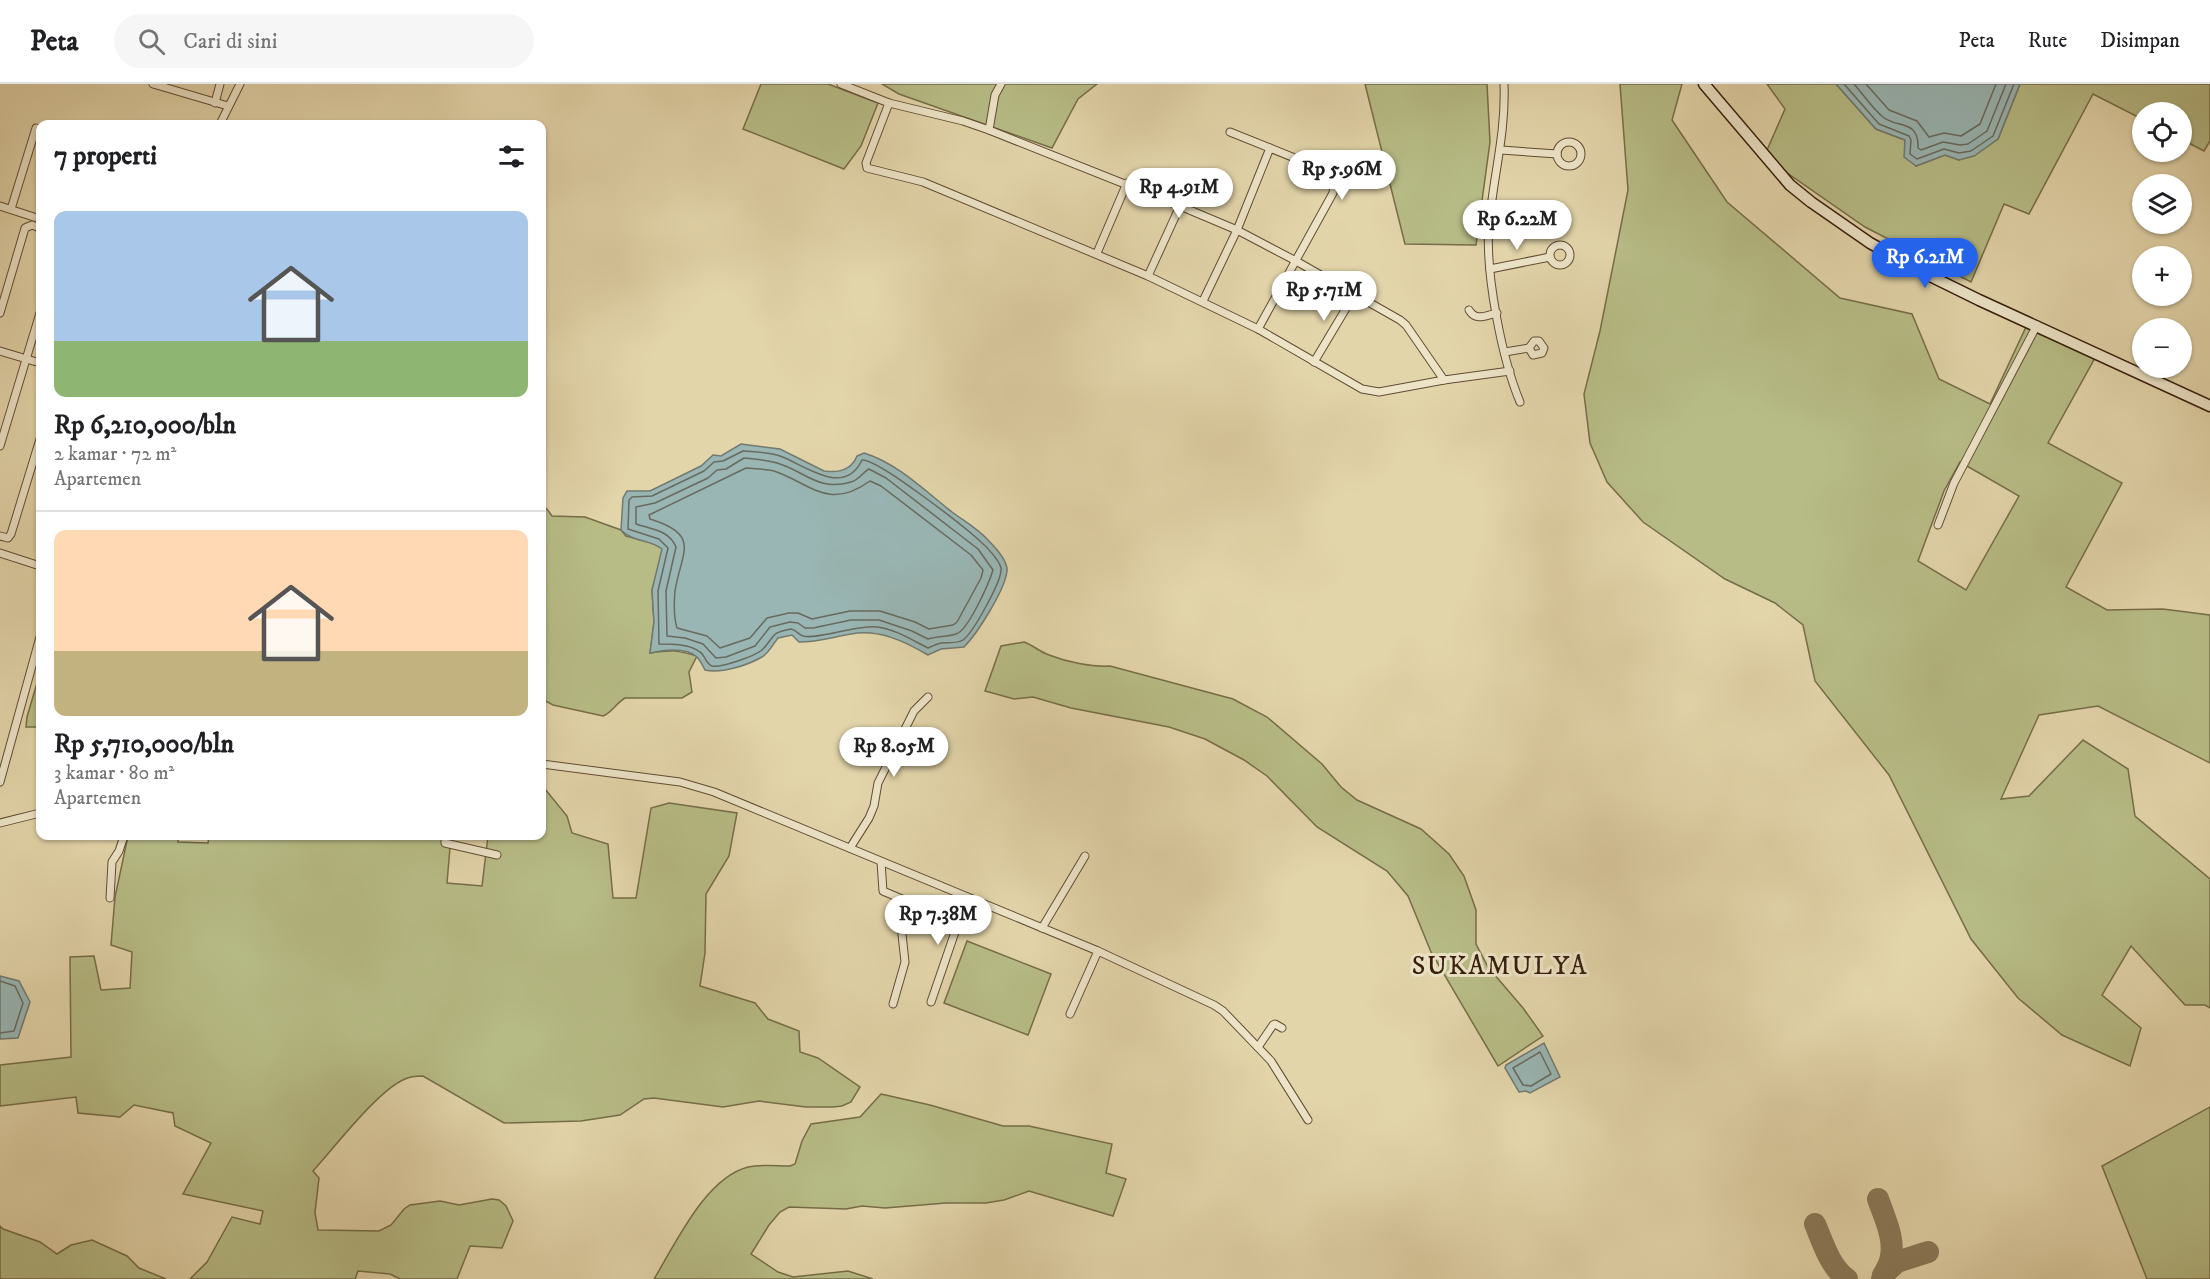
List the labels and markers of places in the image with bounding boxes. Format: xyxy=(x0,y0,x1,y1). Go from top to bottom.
pin: Rp 5.96M xyxy=(1280,150,1404,201)
pin: Rp 4.91M xyxy=(1117,168,1241,219)
pin: Rp 6.22M xyxy=(1455,200,1579,251)
pin: Rp 6.21M xyxy=(1863,238,1987,289)
pin: Rp 5.71M xyxy=(1262,271,1386,322)
pin: Rp 8.05M xyxy=(832,727,956,778)
pin: Rp 7.38M xyxy=(876,895,1000,946)

